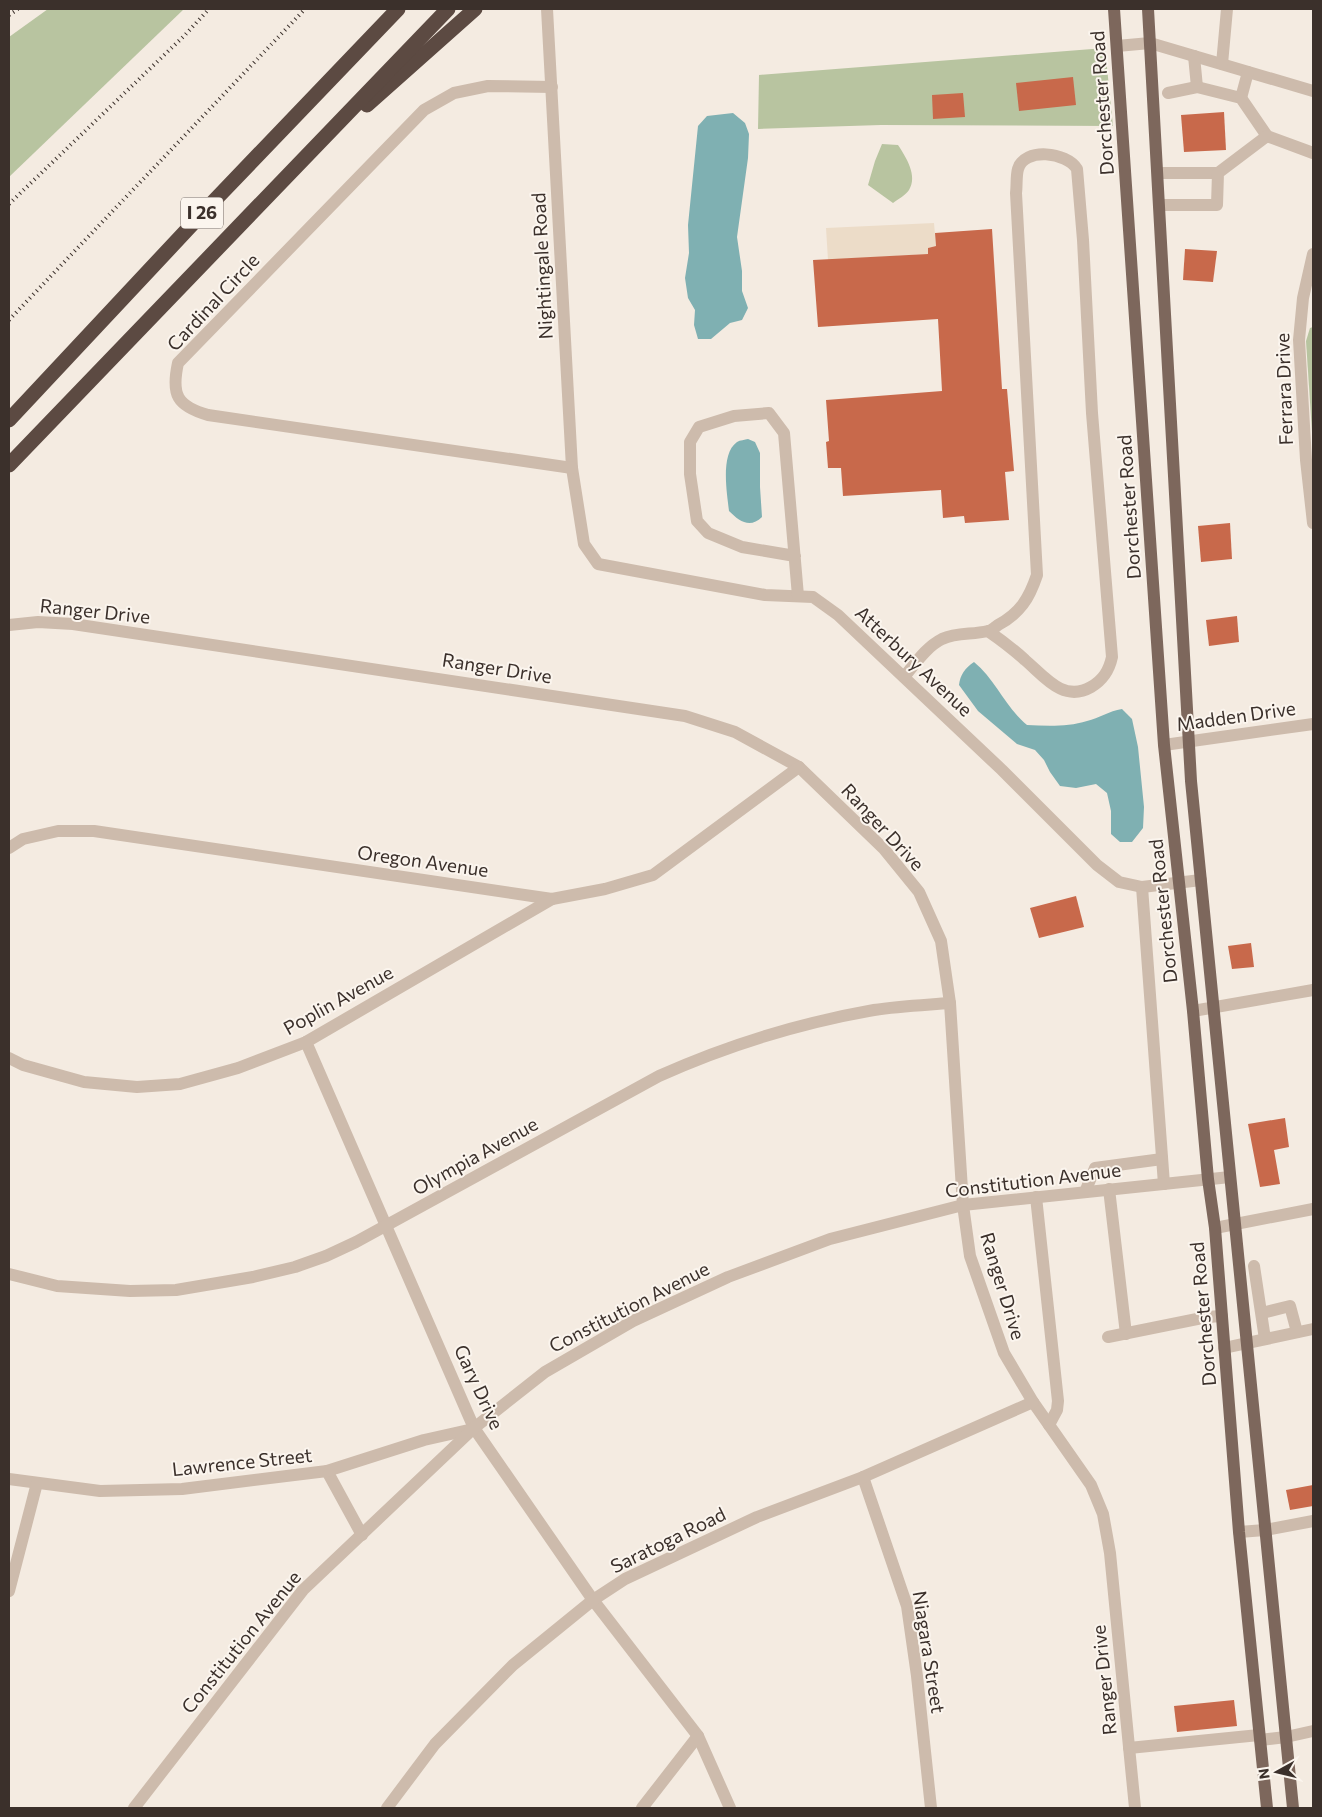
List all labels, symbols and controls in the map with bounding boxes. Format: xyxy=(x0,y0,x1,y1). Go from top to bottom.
street label: Dorchester Road xyxy=(1085,30,1118,176)
street label: Nightingale Road xyxy=(526,192,557,340)
road number: I 26 xyxy=(181,198,223,228)
street label: Cardinal Circle xyxy=(162,248,264,355)
street label: Ferrara Drive xyxy=(1270,332,1297,446)
street label: Dorchester Road xyxy=(1112,434,1145,580)
street label: Ranger Drive xyxy=(39,593,151,628)
street label: Atterbury Avenue xyxy=(851,601,978,721)
street label: Ranger Drive xyxy=(441,647,554,688)
street label: Madden Drive xyxy=(1175,696,1297,735)
street label: Ranger Drive xyxy=(837,778,930,875)
street label: Dorchester Road xyxy=(1143,838,1182,984)
street label: Oregon Avenue xyxy=(356,840,490,881)
street label: Poplin Avenue xyxy=(279,960,397,1039)
street label: Olympia Avenue xyxy=(408,1112,541,1200)
street label: Constitution Avenue xyxy=(944,1157,1122,1202)
street label: Ranger Drive xyxy=(976,1230,1031,1342)
street label: Dorchester Road xyxy=(1185,1241,1220,1387)
street label: Constitution Avenue xyxy=(545,1256,713,1357)
street label: Gary Drive xyxy=(450,1341,509,1433)
street label: Lawrence Street xyxy=(171,1443,313,1480)
street label: Saratoga Road xyxy=(606,1502,729,1577)
street label: Constitution Avenue xyxy=(176,1566,305,1718)
street label: Niagara Street xyxy=(908,1589,951,1715)
street label: Ranger Drive xyxy=(1086,1624,1121,1736)
north arrow xyxy=(1252,1747,1302,1797)
text: N xyxy=(1254,1767,1273,1780)

